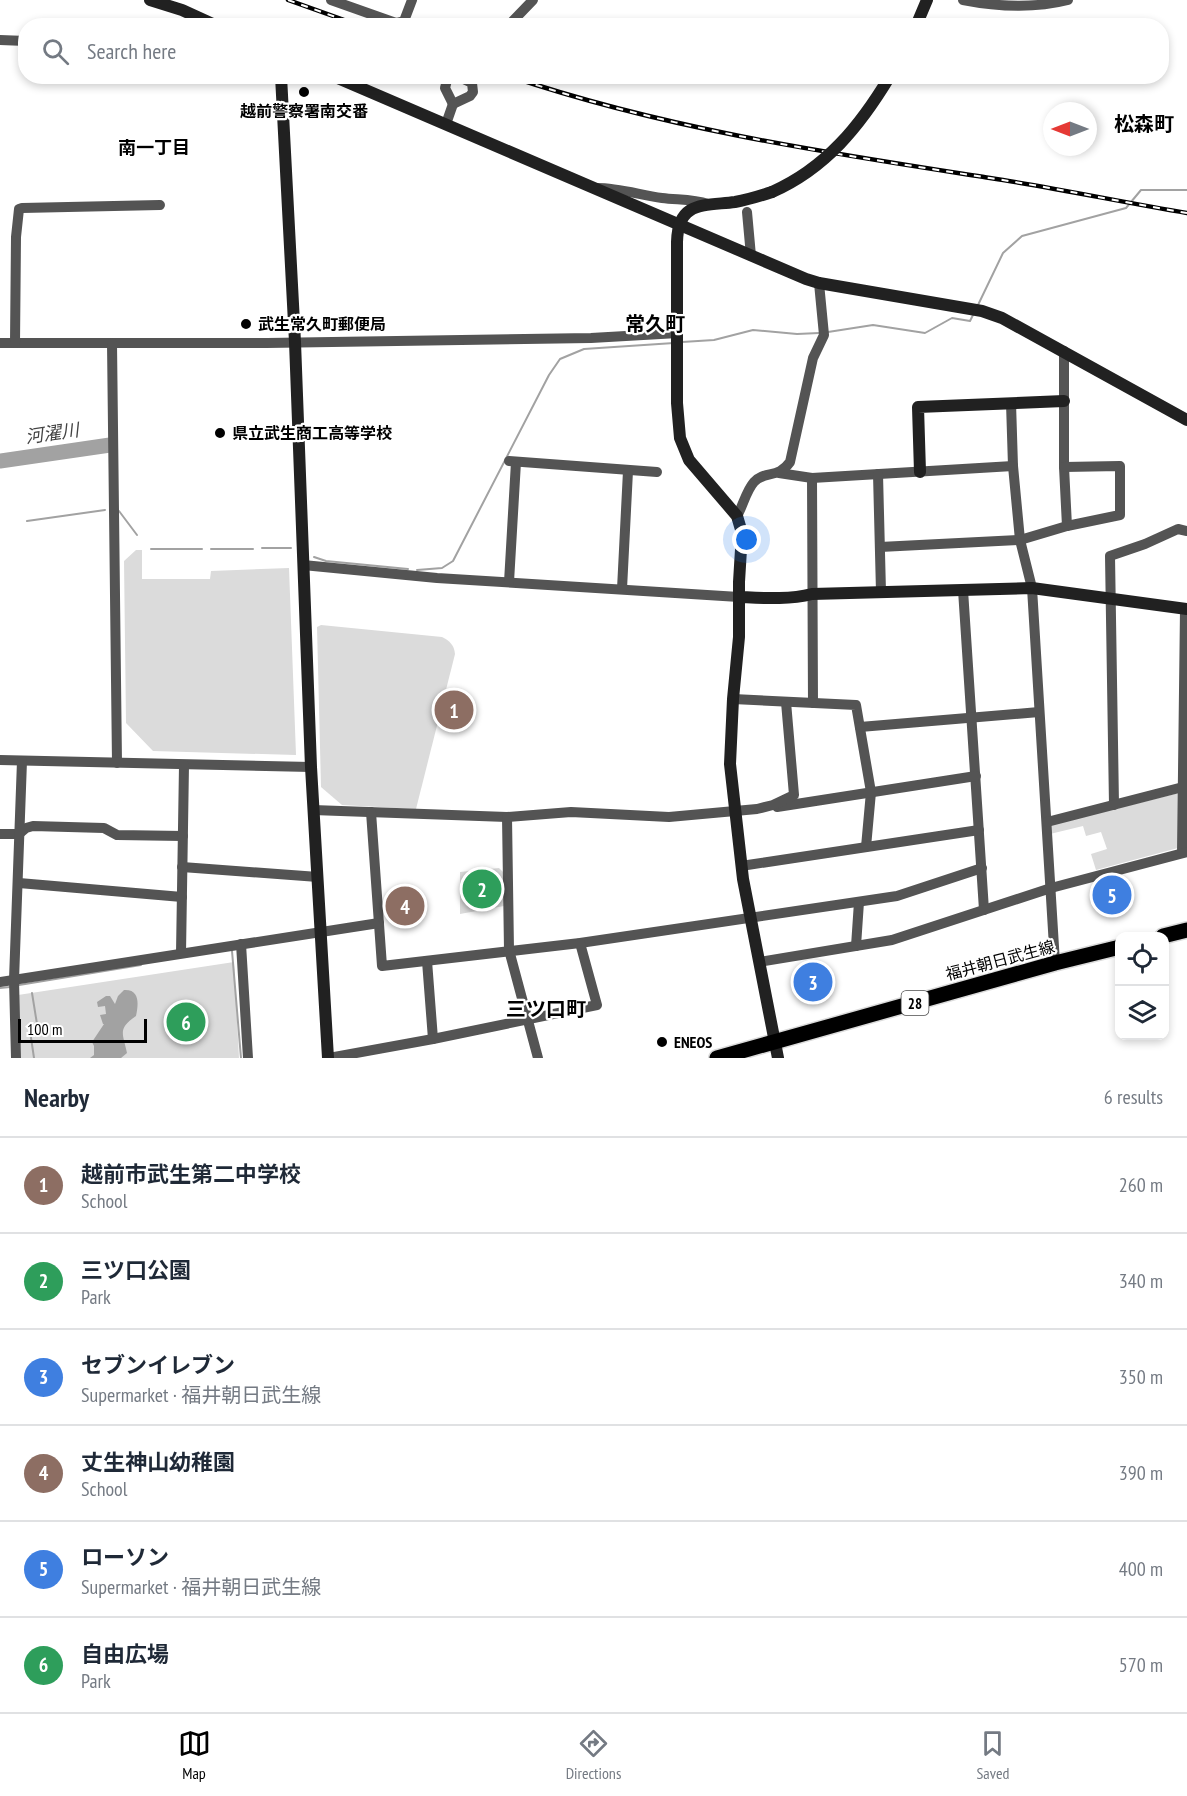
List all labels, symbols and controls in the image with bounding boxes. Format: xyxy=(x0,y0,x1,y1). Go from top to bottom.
search box xyxy=(18,18,1169,84)
icon: search xyxy=(39,35,72,68)
text: Search here xyxy=(87,37,176,65)
marker: 越前警察署南交番 xyxy=(297,85,311,99)
place label: 越前警察署南交番 xyxy=(240,101,368,121)
north arrow xyxy=(1043,102,1097,156)
district label: 松森町 xyxy=(1114,111,1174,137)
district label: 南一丁目 xyxy=(118,136,190,159)
district label: 常久町 xyxy=(625,311,685,337)
place label: 武生常久町郵便局 xyxy=(258,314,386,334)
marker: 武生常久町郵便局 xyxy=(239,317,253,331)
water label: 河濯川 xyxy=(24,418,82,448)
place label: 県立武生商工高等学校 xyxy=(232,423,392,443)
marker: 県立武生商工高等学校 xyxy=(213,426,227,440)
your location xyxy=(732,525,761,554)
pin: 1 xyxy=(434,688,474,732)
pin: 2 xyxy=(462,866,502,912)
pin: 5 xyxy=(1092,872,1132,918)
pin: 4 xyxy=(386,884,424,928)
map controls xyxy=(1115,932,1169,1040)
button: locate xyxy=(1115,932,1169,986)
street label: 福井朝日武生線 xyxy=(943,936,1057,984)
pin: 3 xyxy=(794,960,832,1004)
button: layers xyxy=(1115,986,1169,1040)
road number: 28 xyxy=(902,991,928,1015)
district label: 三ツ口町 xyxy=(506,996,586,1022)
pin: 6 xyxy=(166,1000,206,1044)
scale bar xyxy=(18,1016,147,1044)
text: 100 m xyxy=(27,1019,62,1039)
place label: ENEOS xyxy=(674,1032,712,1052)
marker: ENEOS xyxy=(655,1035,669,1049)
text: Nearby xyxy=(24,1081,89,1114)
text: 6 results xyxy=(1104,1084,1163,1110)
text: 越前市武生第二中学校 xyxy=(81,1160,301,1188)
text: 1 xyxy=(39,1172,48,1198)
text: 260 m xyxy=(1119,1172,1163,1198)
text: School xyxy=(81,1188,127,1214)
text: 三ツ口公園 xyxy=(81,1256,191,1284)
text: 2 xyxy=(39,1268,48,1294)
text: 340 m xyxy=(1119,1268,1163,1294)
text: Park xyxy=(81,1284,111,1310)
text: セブンイレブン xyxy=(81,1351,235,1379)
text: 3 xyxy=(39,1364,48,1390)
text: 350 m xyxy=(1119,1364,1163,1390)
text: Supermarket · 福井朝日武生線 xyxy=(81,1382,321,1408)
text: 丈生神山幼稚園 xyxy=(81,1448,235,1476)
text: 4 xyxy=(39,1460,48,1486)
text: 390 m xyxy=(1119,1460,1163,1486)
text: School xyxy=(81,1476,127,1502)
text: ローソン xyxy=(81,1543,169,1571)
text: 5 xyxy=(39,1556,48,1582)
text: 400 m xyxy=(1119,1556,1163,1582)
text: Supermarket · 福井朝日武生線 xyxy=(81,1574,321,1600)
text: 自由広場 xyxy=(81,1640,169,1668)
text: 6 xyxy=(39,1652,48,1678)
text: 570 m xyxy=(1119,1652,1163,1678)
text: Park xyxy=(81,1668,111,1694)
tab: Map xyxy=(178,1727,211,1783)
tab: Directions xyxy=(566,1727,621,1783)
tab: Saved xyxy=(976,1727,1009,1783)

